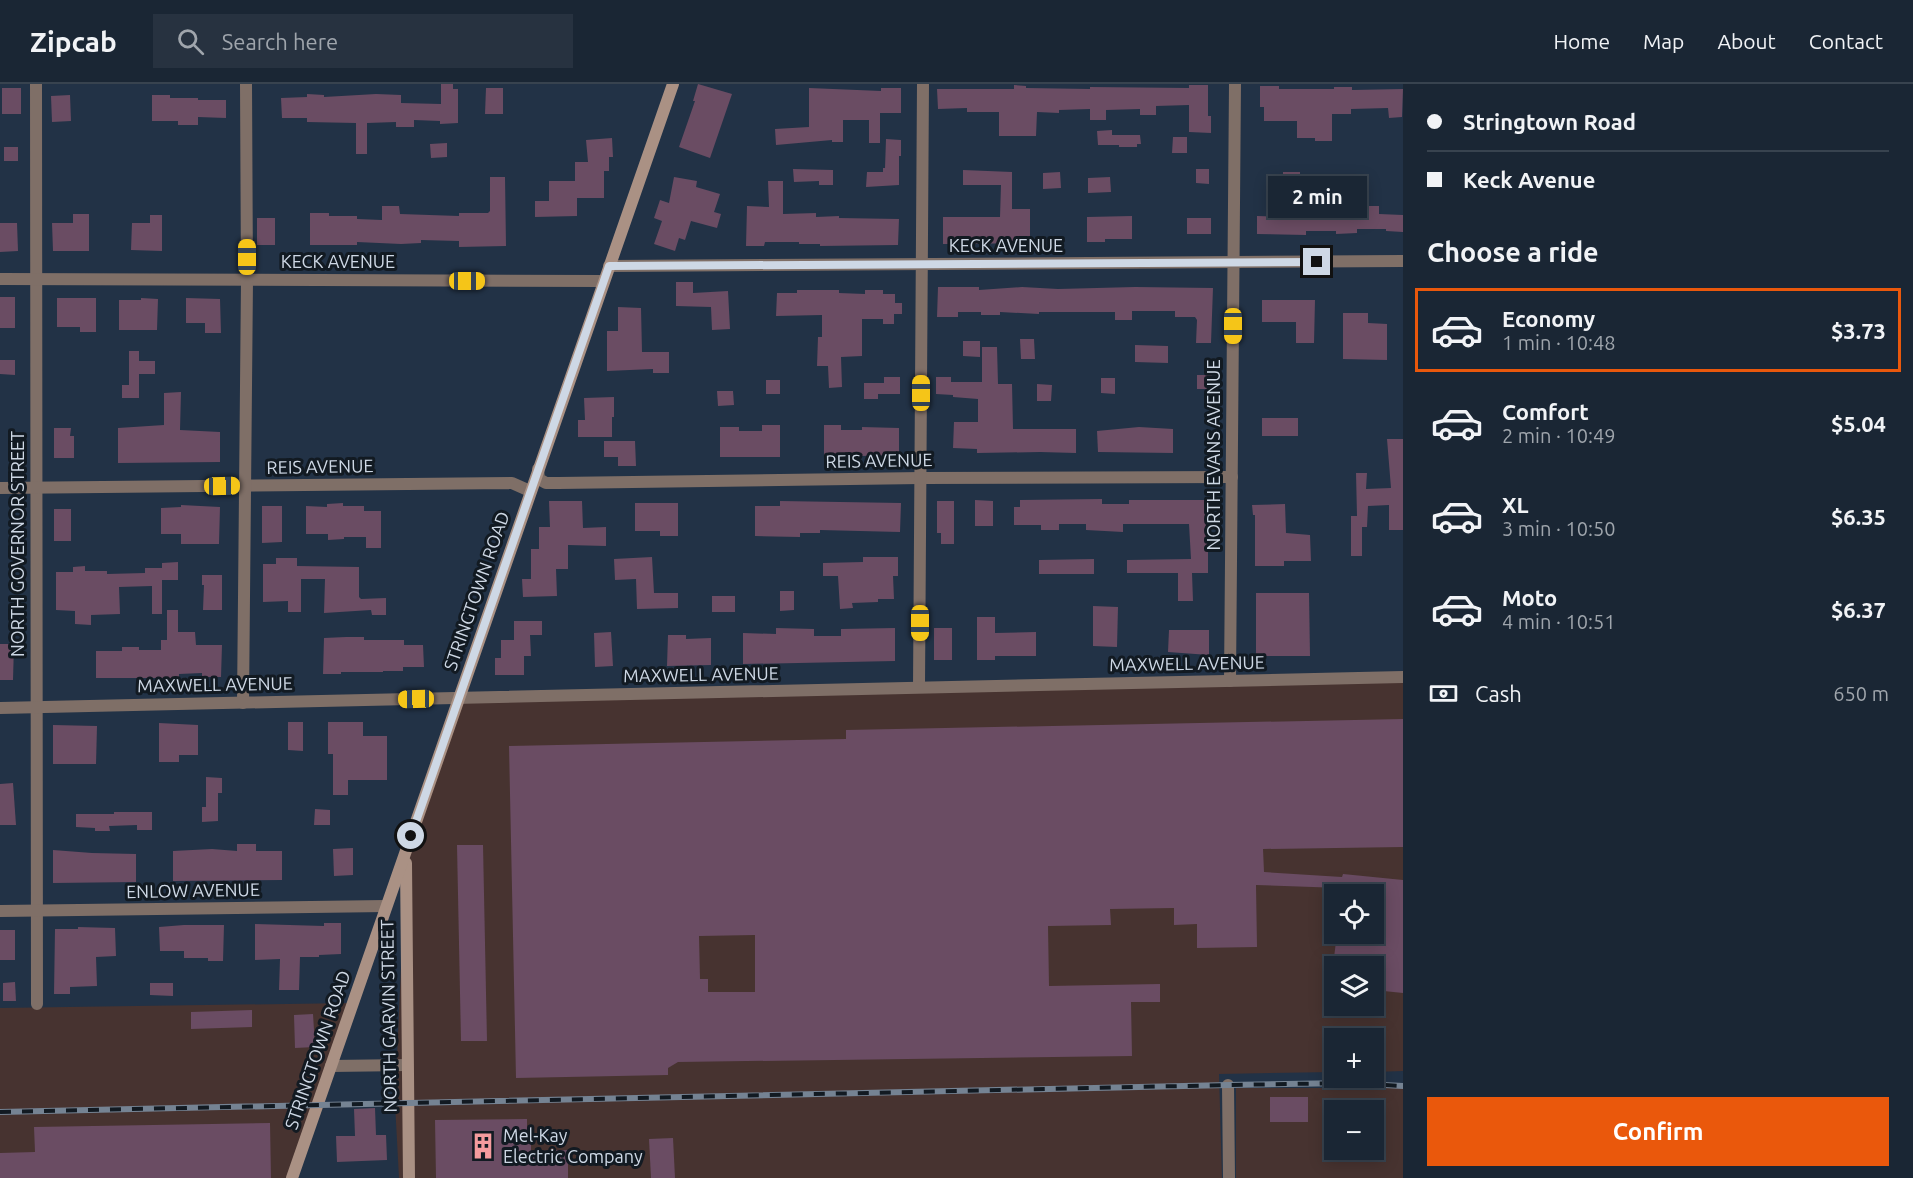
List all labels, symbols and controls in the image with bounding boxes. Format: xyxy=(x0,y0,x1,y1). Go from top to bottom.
search box xyxy=(153,14,573,68)
icon: search xyxy=(174,25,207,58)
text: Zipcab xyxy=(30,26,117,57)
text: Search here xyxy=(222,29,338,54)
text: Home xyxy=(1553,29,1610,53)
text: Map xyxy=(1643,29,1684,53)
text: About xyxy=(1717,29,1776,53)
text: Contact xyxy=(1809,29,1883,53)
text: Stringtown Road xyxy=(1463,109,1636,134)
text: Keck Avenue xyxy=(1463,167,1595,192)
callout: 2 min xyxy=(1268,175,1366,217)
text: 2 min xyxy=(1292,185,1343,208)
street label: KECK AVENUE xyxy=(949,235,1063,255)
text: Choose a ride xyxy=(1427,237,1599,267)
car xyxy=(238,239,256,275)
route end xyxy=(1303,248,1330,275)
street label: KECK AVENUE xyxy=(281,251,395,271)
car xyxy=(449,272,485,290)
icon: car xyxy=(1430,303,1484,357)
text: Economy xyxy=(1502,306,1595,331)
car xyxy=(1224,308,1242,344)
text: $3.73 xyxy=(1831,318,1886,343)
text: 1 min · 10:48 xyxy=(1502,331,1616,354)
street label: NORTH EVANS AVENUE xyxy=(1203,360,1223,550)
car xyxy=(912,375,930,411)
icon: car xyxy=(1430,396,1484,450)
text: Comfort xyxy=(1502,399,1589,424)
text: $5.04 xyxy=(1831,411,1886,436)
text: 2 min · 10:49 xyxy=(1502,424,1616,447)
street label: NORTH GOVERNOR STREET xyxy=(7,431,27,657)
street label: REIS AVENUE xyxy=(825,449,933,471)
street label: REIS AVENUE xyxy=(266,455,374,477)
car xyxy=(204,477,240,495)
icon: car xyxy=(1430,489,1484,543)
text: XL xyxy=(1502,492,1529,517)
text: $6.35 xyxy=(1831,504,1886,529)
street label: STRINGTOWN ROAD xyxy=(439,509,513,673)
text: 3 min · 10:50 xyxy=(1502,517,1616,540)
icon: car xyxy=(1430,582,1484,636)
text: Moto xyxy=(1502,585,1557,610)
text: $6.37 xyxy=(1831,597,1886,622)
car xyxy=(911,605,929,641)
text: 4 min · 10:51 xyxy=(1502,610,1616,633)
street label: MAXWELL AVENUE xyxy=(1109,652,1265,674)
street label: MAXWELL AVENUE xyxy=(623,663,779,685)
street label: MAXWELL AVENUE xyxy=(137,673,293,695)
icon: cash xyxy=(1427,677,1460,710)
text: Cash xyxy=(1475,681,1522,706)
text: 650 m xyxy=(1833,682,1889,705)
car xyxy=(398,690,434,708)
route start xyxy=(397,822,424,849)
street label: ENLOW AVENUE xyxy=(126,879,260,901)
map controls xyxy=(1324,884,1384,1160)
button: locate xyxy=(1324,884,1384,944)
street label: NORTH GARVIN STREET xyxy=(376,919,400,1113)
button: layers xyxy=(1324,956,1384,1016)
street label: STRINGTOWN ROAD xyxy=(280,968,354,1132)
button: + xyxy=(1324,1028,1384,1088)
button: Confirm xyxy=(1427,1097,1889,1166)
button: − xyxy=(1324,1100,1384,1160)
place label: Mel-Kay Electric Company xyxy=(503,1125,643,1166)
building icon: Mel-Kay Electric Company xyxy=(468,1131,498,1161)

